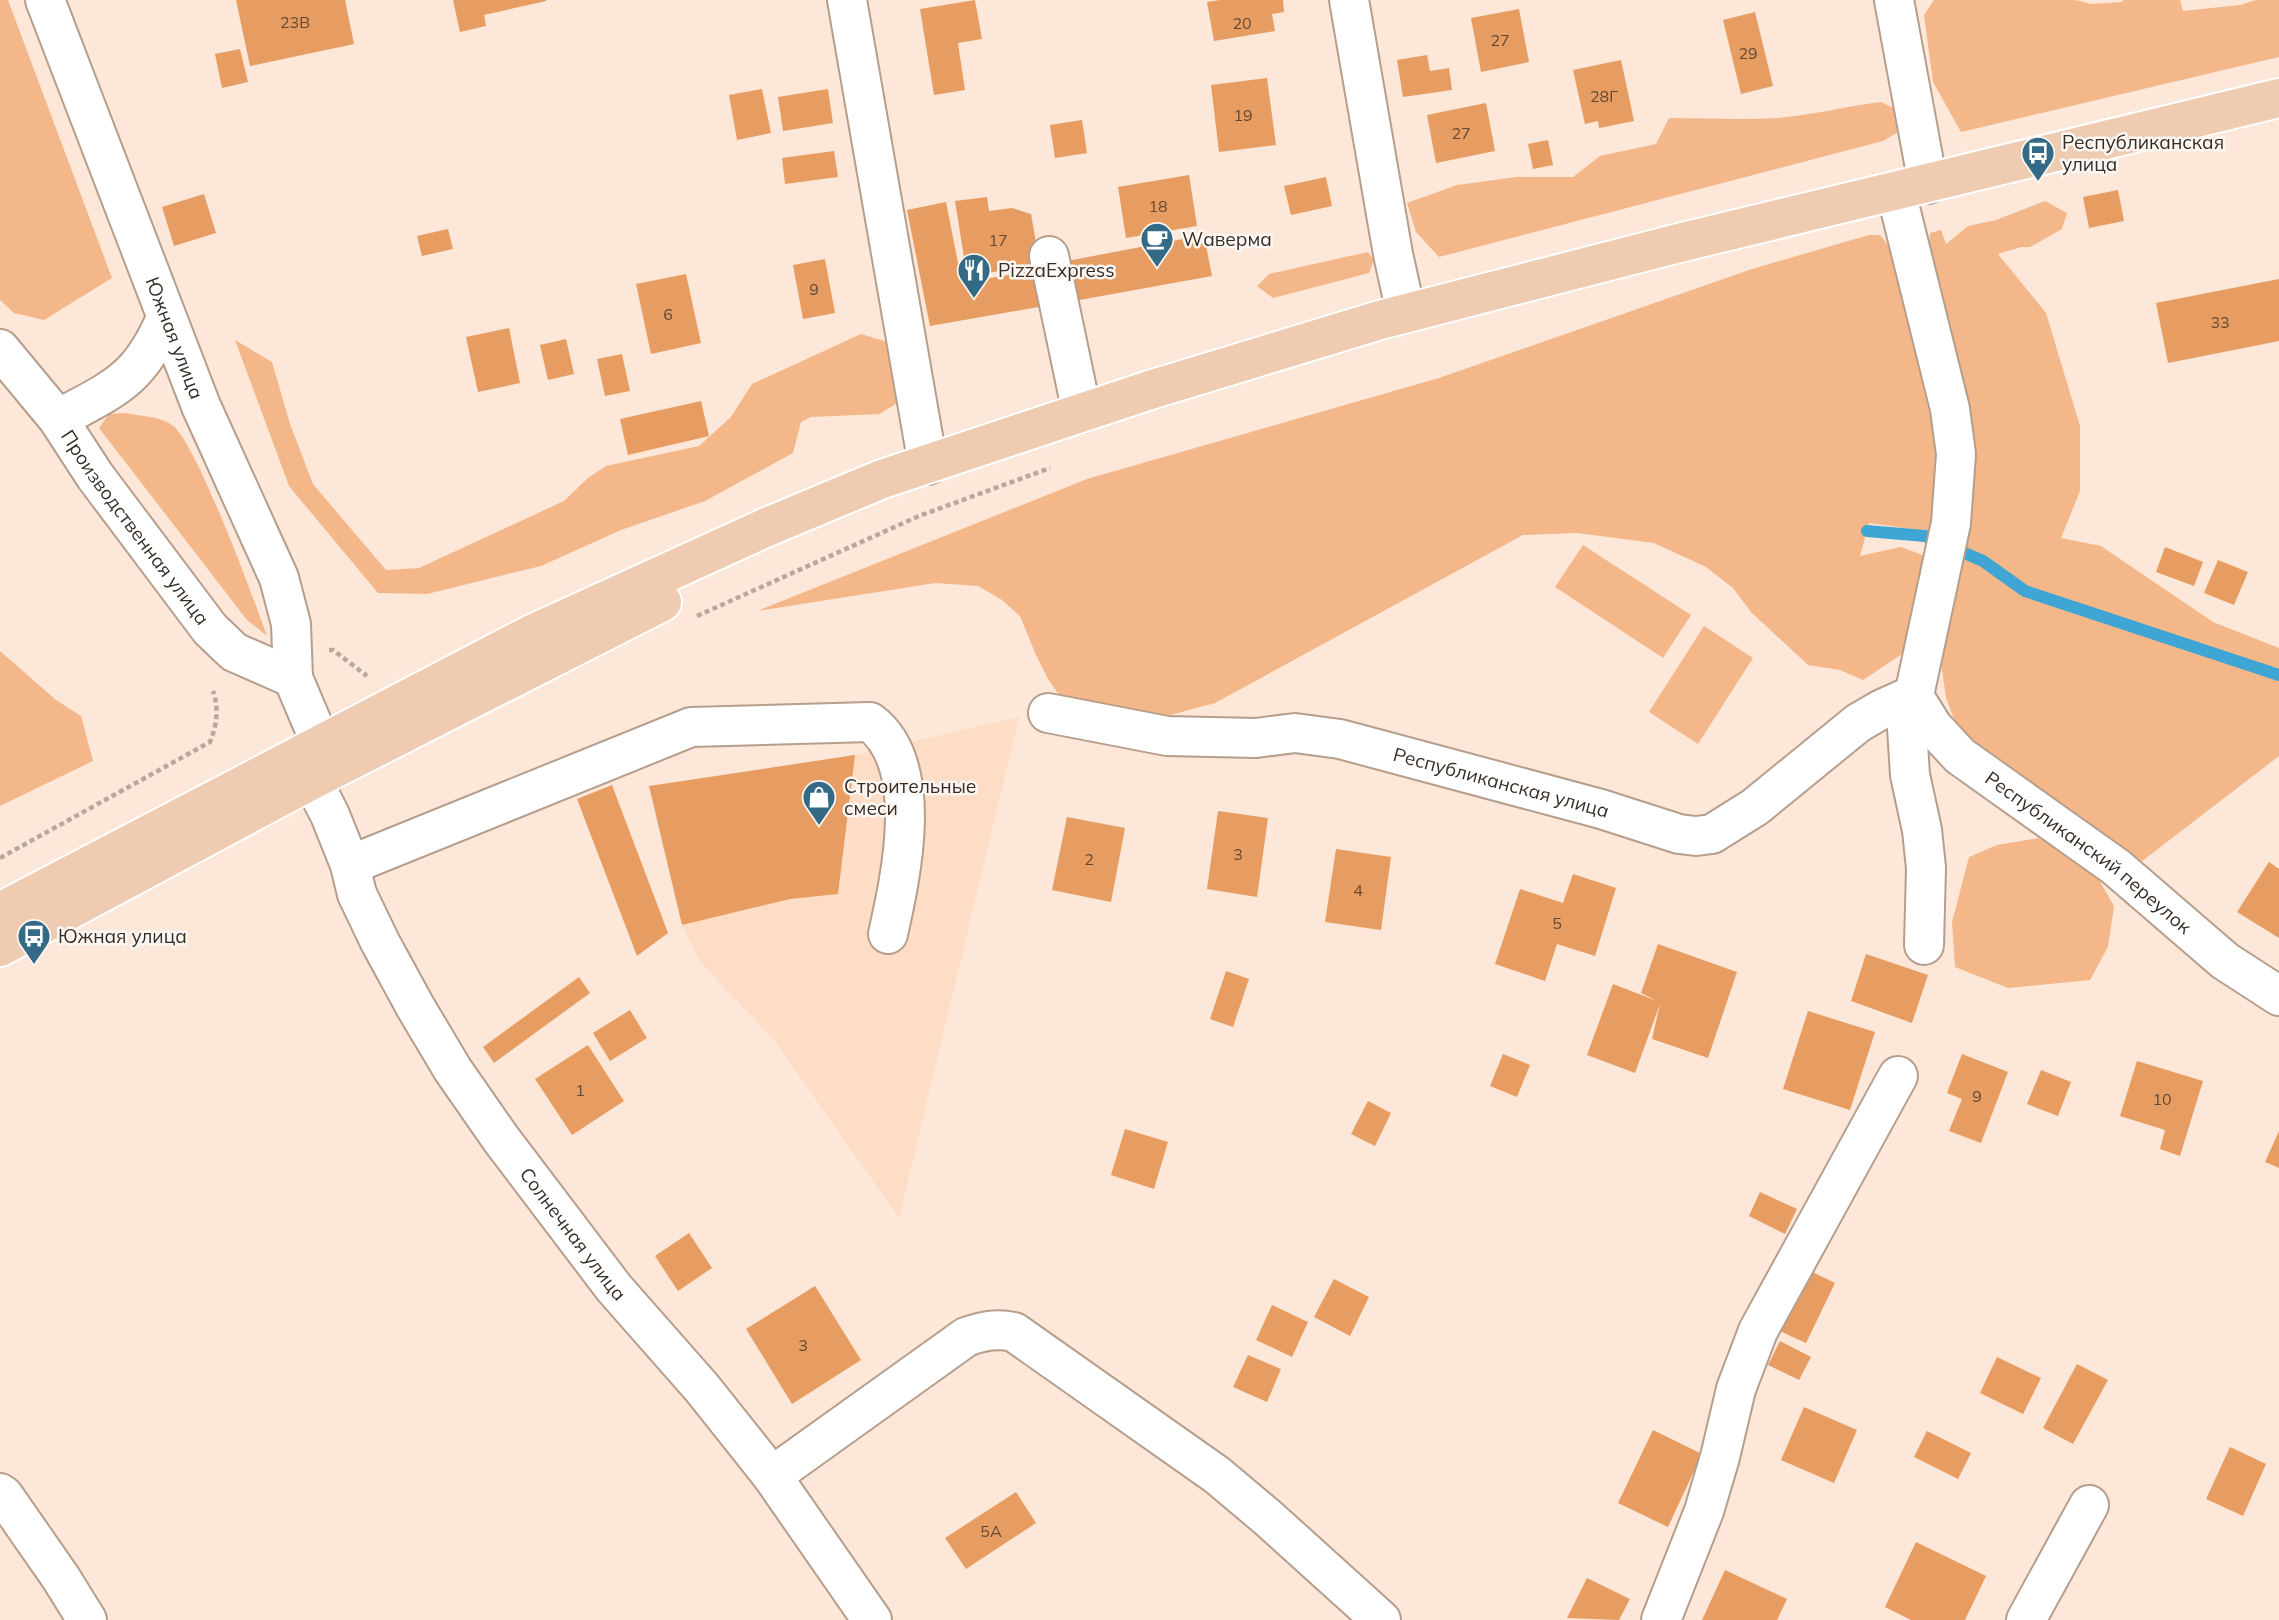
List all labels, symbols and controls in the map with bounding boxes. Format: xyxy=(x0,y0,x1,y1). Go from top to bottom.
house number: 23В xyxy=(280,12,310,32)
house number: 20 xyxy=(1232,13,1252,33)
house number: 27 xyxy=(1490,30,1510,50)
house number: 29 xyxy=(1738,43,1758,63)
house number: 28Г xyxy=(1590,86,1618,106)
house number: 19 xyxy=(1233,105,1253,125)
house number: 27 xyxy=(1451,123,1471,143)
place label: Республиканская улица xyxy=(2062,130,2224,176)
bus stop icon: Республиканская улица xyxy=(2019,134,2057,183)
house number: 18 xyxy=(1148,196,1168,216)
cafe icon: Wаверма xyxy=(1138,220,1176,269)
place label: Wаверма xyxy=(1182,227,1272,251)
house number: 17 xyxy=(988,230,1008,250)
restaurant icon: PizzaExpress xyxy=(955,251,993,300)
place label: PizzaExpress xyxy=(998,258,1115,282)
street label: Южная улица xyxy=(141,273,209,402)
house number: 9 xyxy=(809,279,819,299)
house number: 6 xyxy=(663,304,673,324)
house number: 33 xyxy=(2210,312,2230,332)
street label: Производственная улица xyxy=(56,425,215,630)
street label: Республиканская улица xyxy=(1391,742,1612,823)
street label: Республиканский переулок xyxy=(1981,766,2197,939)
place label: Строительные смеси xyxy=(844,774,976,820)
shop icon: Строительные смеси xyxy=(800,778,838,827)
house number: 3 xyxy=(1233,844,1243,864)
house number: 2 xyxy=(1084,849,1094,869)
house number: 4 xyxy=(1353,880,1363,900)
house number: 5 xyxy=(1552,913,1562,933)
bus stop icon: Южная улица xyxy=(15,917,53,966)
place label: Южная улица xyxy=(58,924,187,948)
house number: 1 xyxy=(575,1080,585,1100)
house number: 9 xyxy=(1972,1086,1982,1106)
house number: 10 xyxy=(2152,1089,2172,1109)
street label: Солнечная улица xyxy=(515,1163,632,1306)
house number: 3 xyxy=(798,1335,808,1355)
house number: 5А xyxy=(980,1521,1002,1541)

